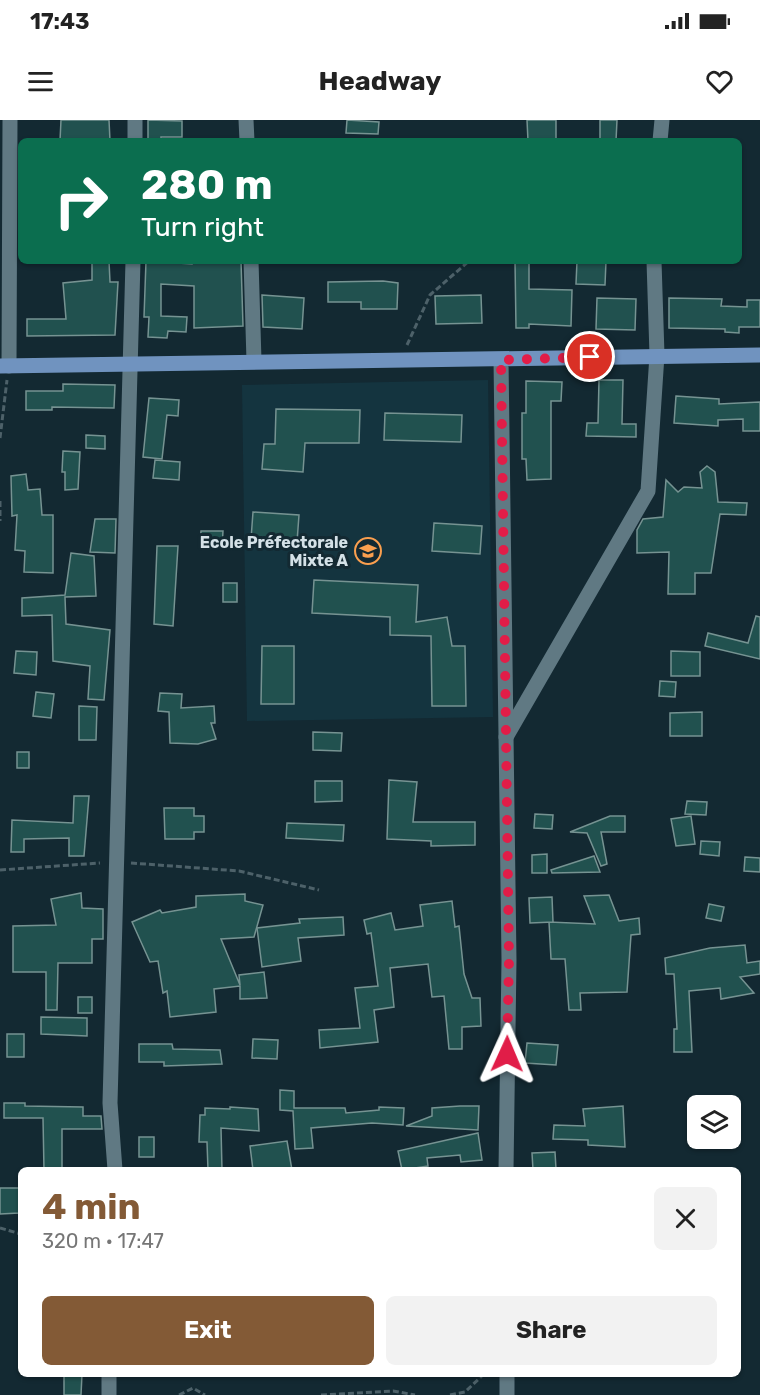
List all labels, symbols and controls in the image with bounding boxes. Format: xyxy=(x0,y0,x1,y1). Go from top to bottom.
text: 17:43 xyxy=(30,8,90,35)
icon: menu xyxy=(24,65,57,98)
text: Headway xyxy=(319,65,441,97)
icon: heart xyxy=(703,65,736,98)
text: 280 m xyxy=(141,160,273,210)
icon: right xyxy=(42,162,120,240)
text: Turn right xyxy=(141,211,264,243)
pin xyxy=(564,331,615,382)
icon: arrive xyxy=(573,340,606,373)
place label: Ecole Préfectorale Mixte A xyxy=(200,533,349,570)
school or university icon: Ecole Préfectorale Mixte A xyxy=(353,536,383,566)
position arrow xyxy=(475,1022,539,1086)
map controls xyxy=(687,1095,741,1149)
button: layers xyxy=(687,1095,741,1149)
text: 4 min xyxy=(42,1185,141,1228)
button: close xyxy=(654,1187,717,1250)
text: 320 m · 17:47 xyxy=(42,1229,164,1253)
button: Exit xyxy=(42,1296,374,1365)
button: Share xyxy=(386,1296,717,1365)

